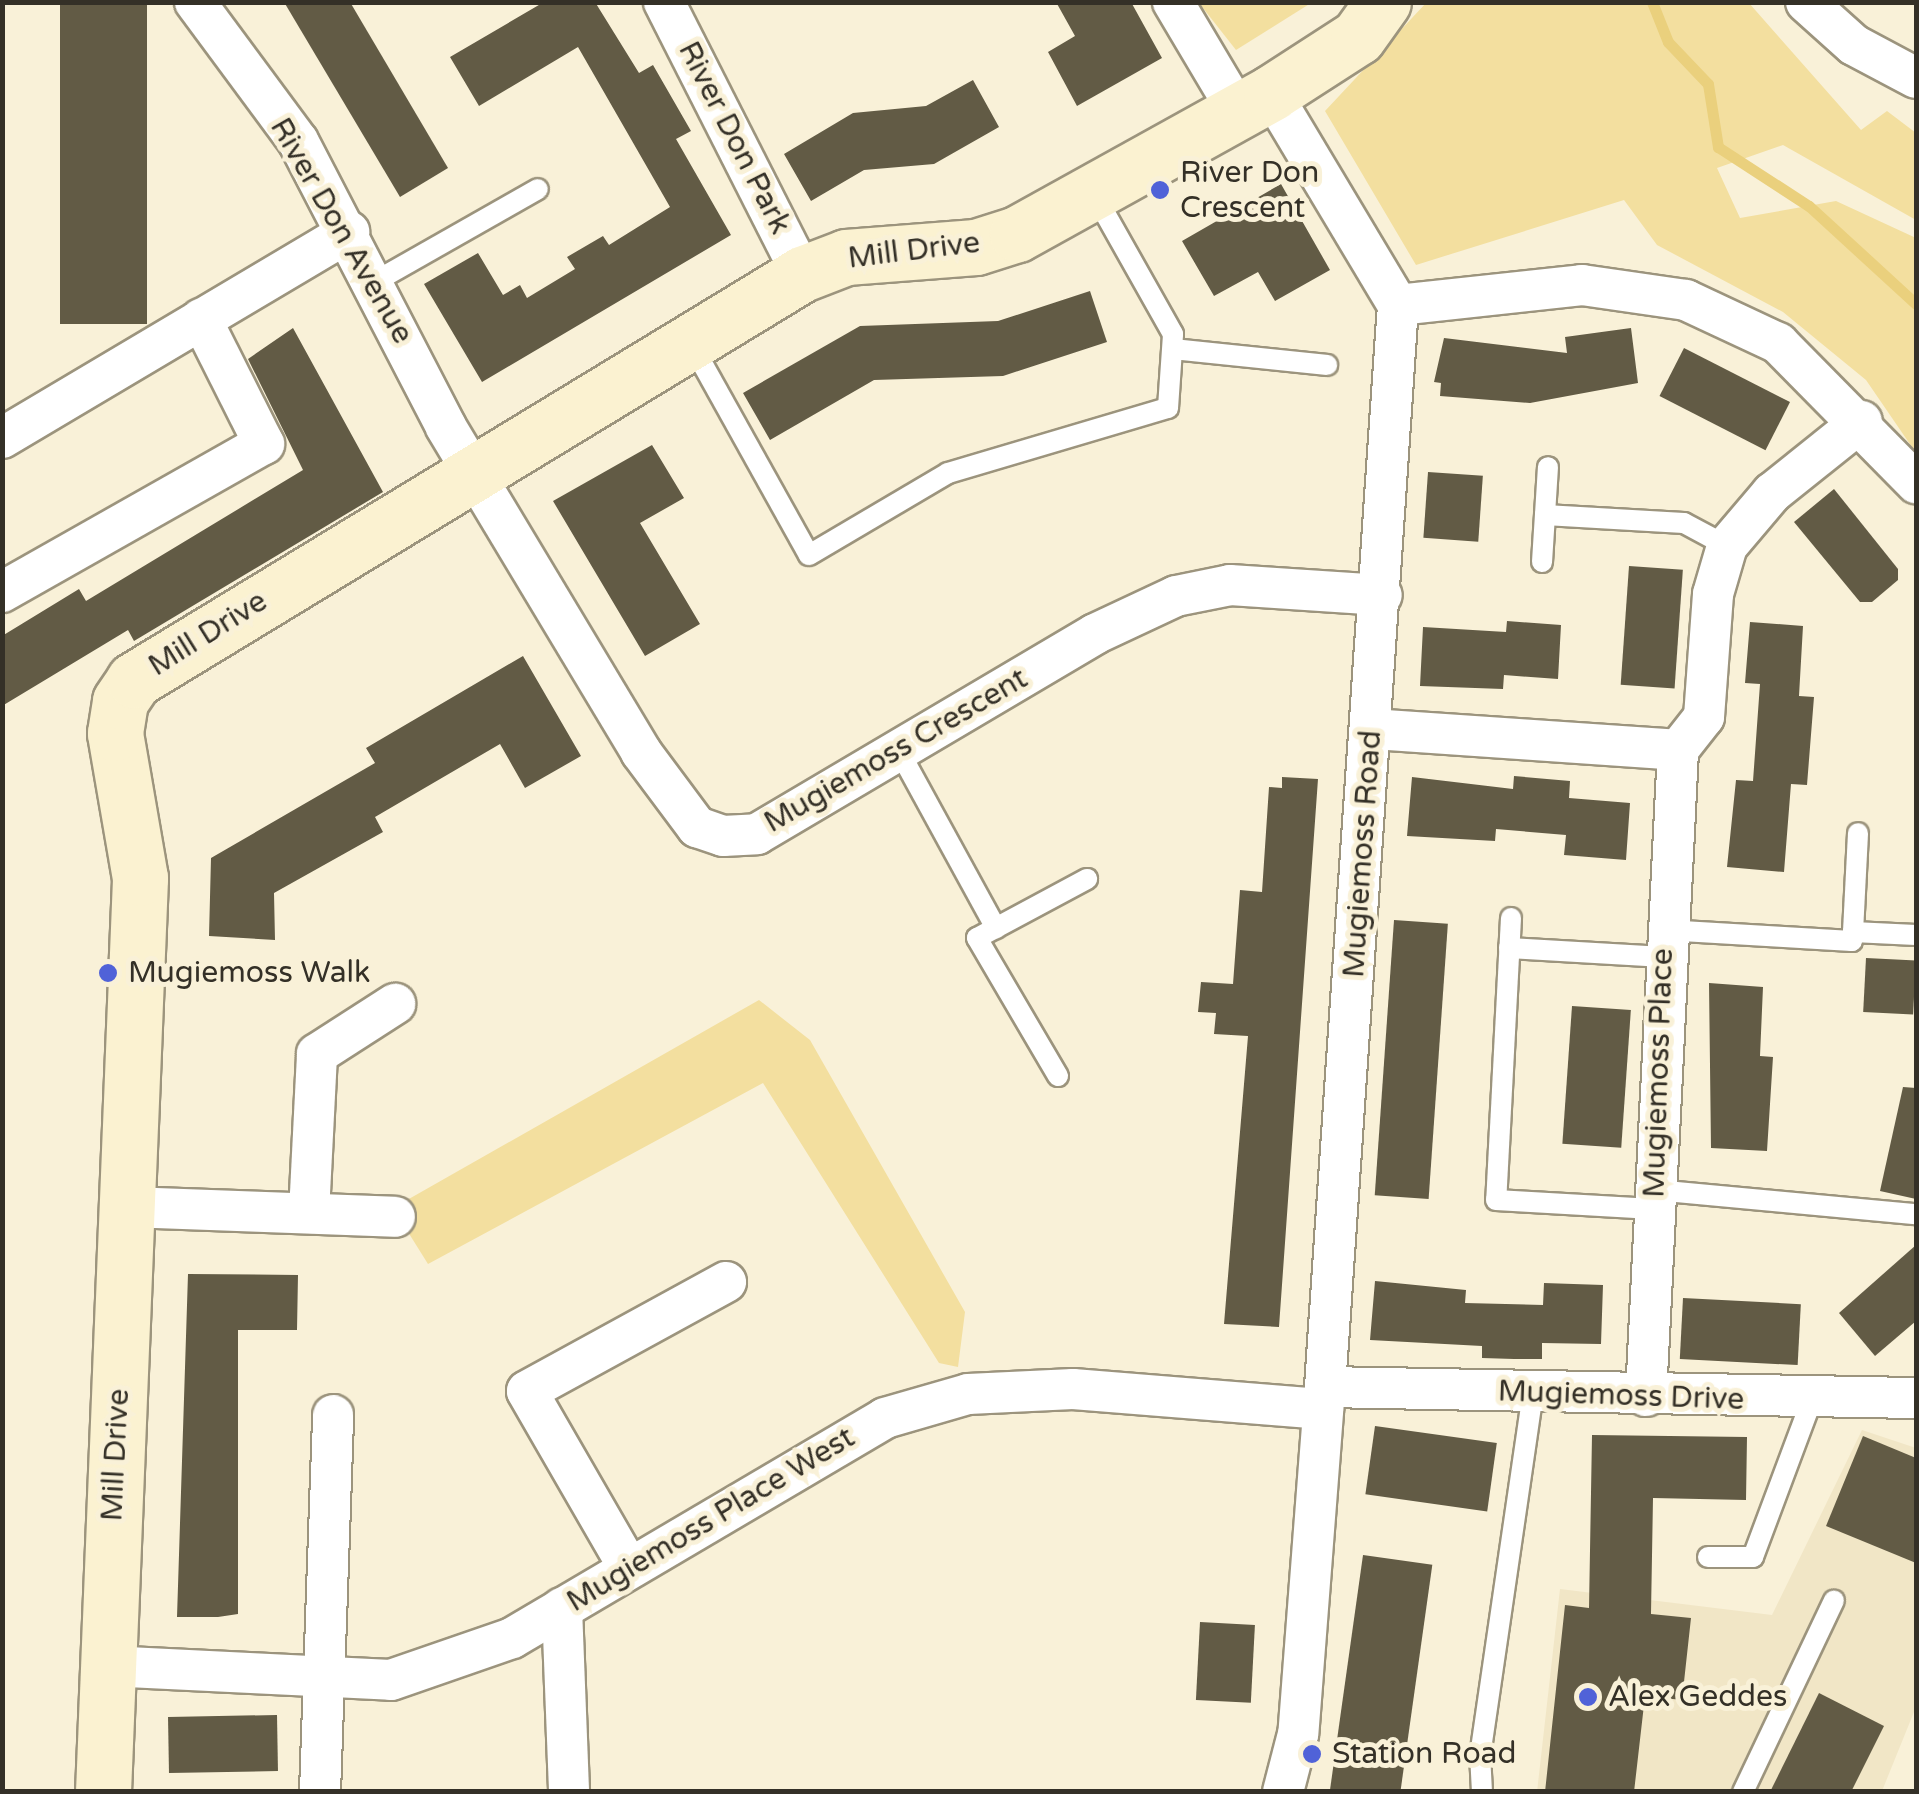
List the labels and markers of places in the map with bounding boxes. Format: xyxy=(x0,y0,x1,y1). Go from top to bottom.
place label: River Don Crescent xyxy=(1180,155,1319,226)
marker: River Don Crescent xyxy=(1149,179,1171,201)
place label: Mugiemoss Walk xyxy=(128,955,370,991)
marker: Mugiemoss Walk xyxy=(97,962,119,984)
place label: Alex Geddes xyxy=(1608,1679,1787,1715)
marker: Alex Geddes xyxy=(1577,1686,1599,1708)
place label: Station Road xyxy=(1332,1736,1516,1772)
marker: Station Road xyxy=(1301,1743,1323,1765)

